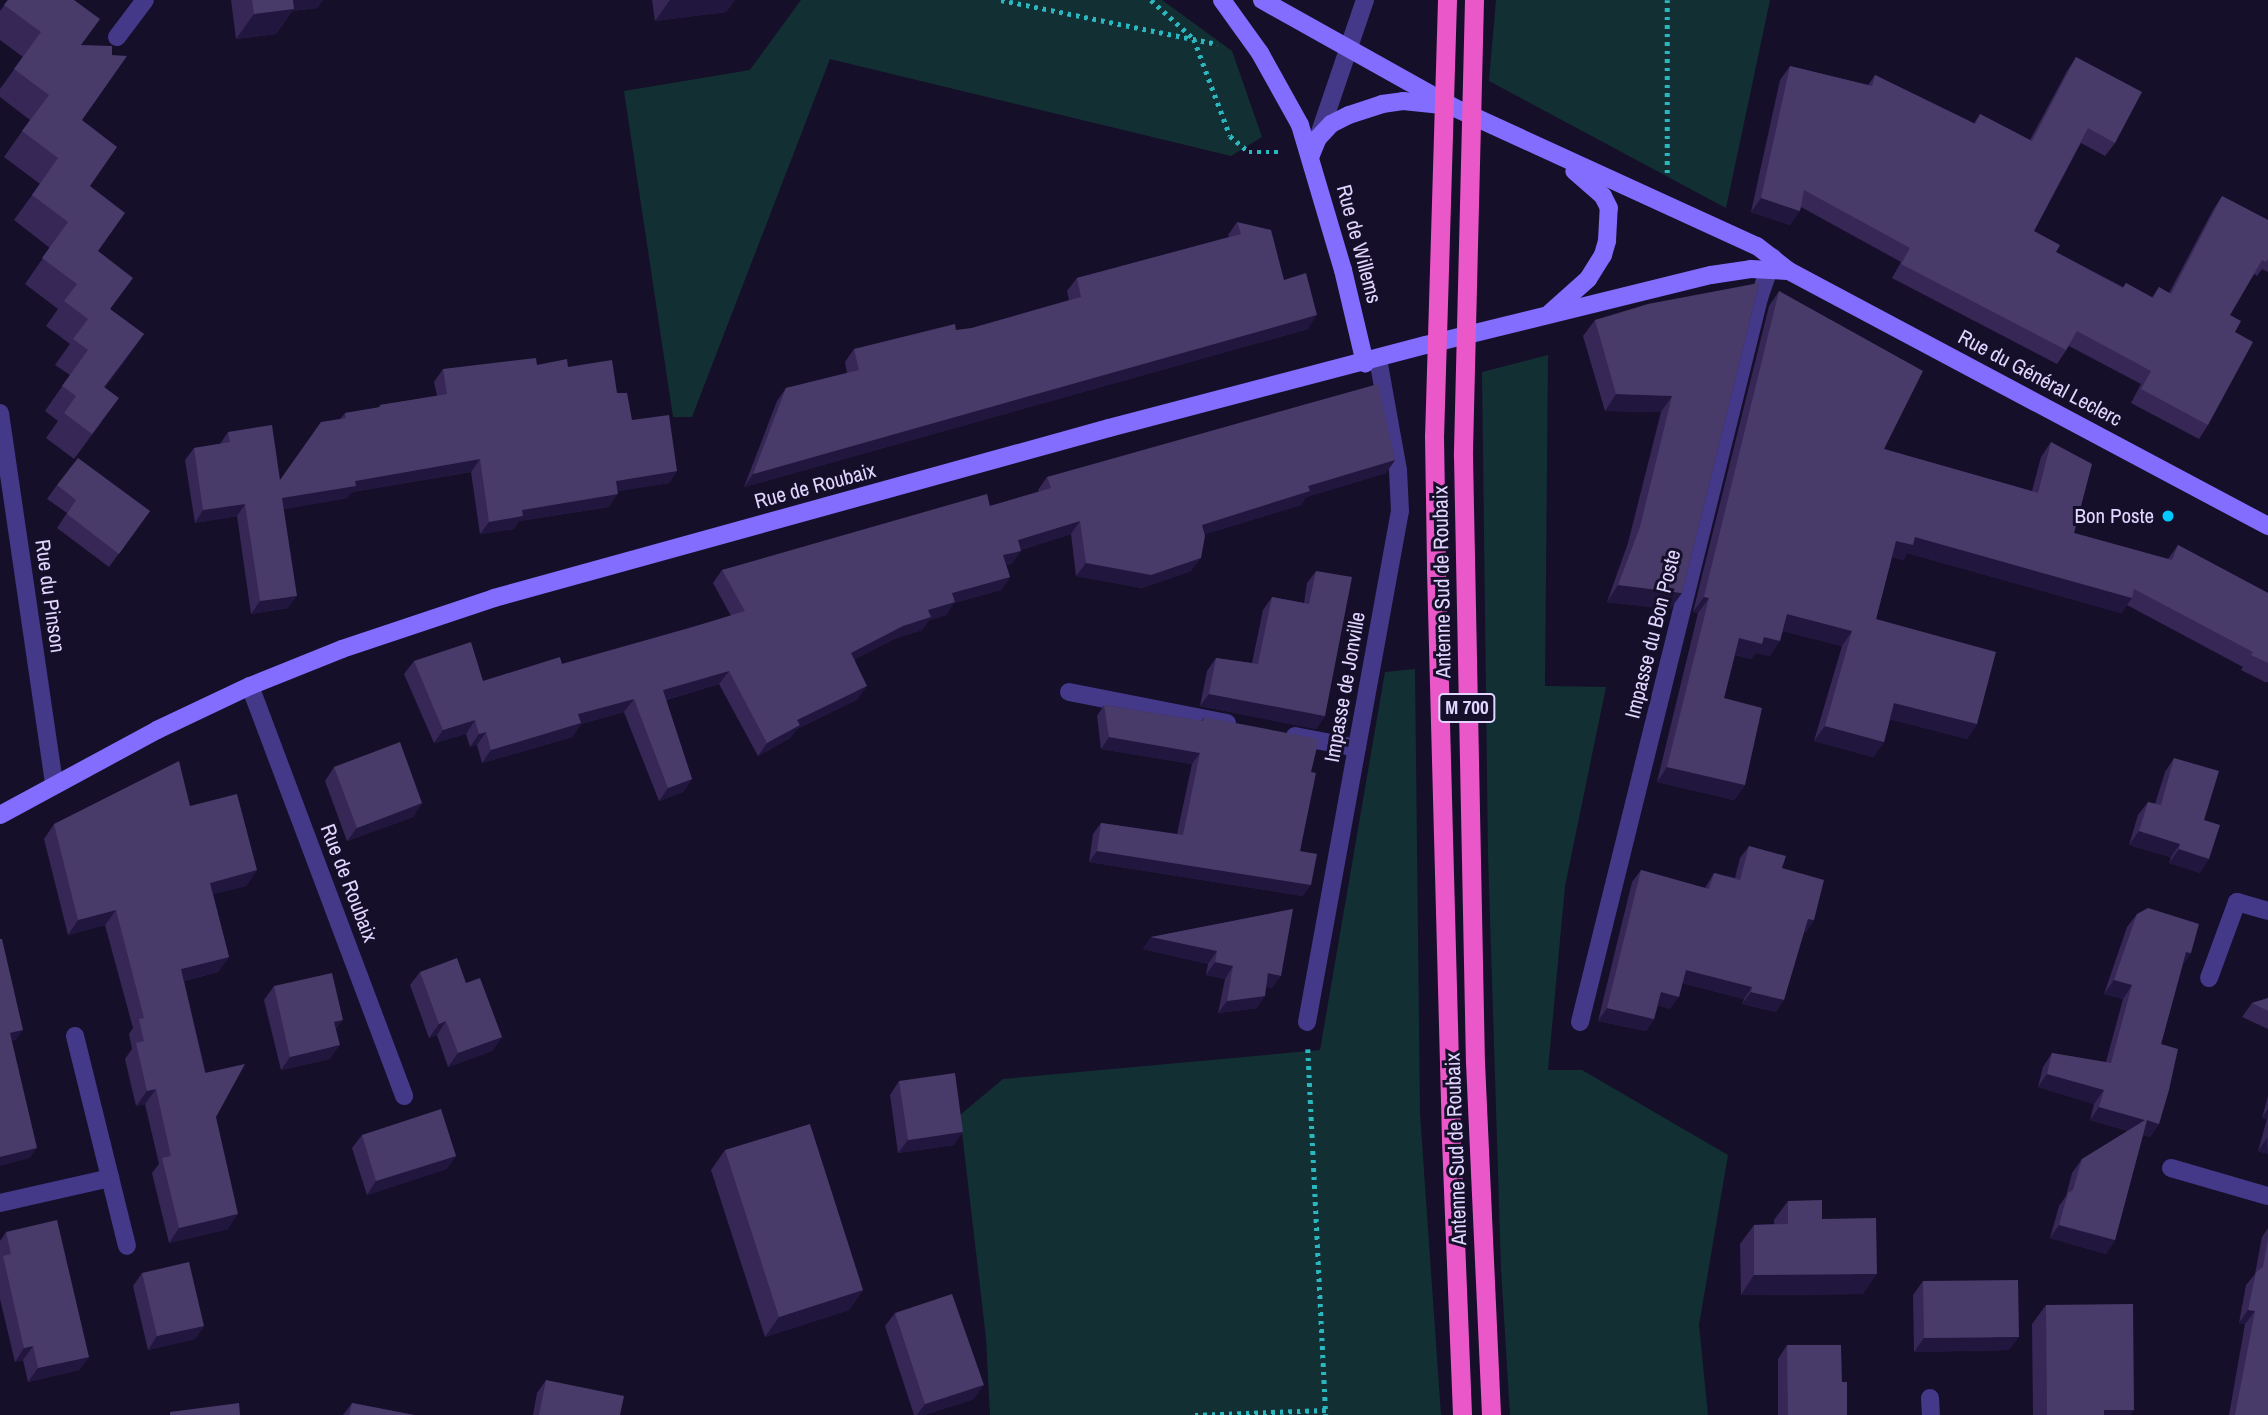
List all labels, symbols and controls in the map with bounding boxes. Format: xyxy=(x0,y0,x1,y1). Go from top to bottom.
street label: Rue de Willems xyxy=(1331,182,1387,306)
street label: Rue du Général Leclerc xyxy=(1954,324,2126,432)
street label: Rue de Roubaix xyxy=(752,458,878,514)
street label: Antenne Sud de Roubaix xyxy=(1428,486,1456,678)
place label: Bon Poste xyxy=(2075,503,2154,529)
marker: Bon Poste xyxy=(2160,508,2176,524)
street label: Rue du Pinson xyxy=(30,538,70,654)
street label: Impasse du Bon Poste xyxy=(1620,547,1686,721)
street label: Impasse de Jonville xyxy=(1319,610,1371,764)
road number: M 700 xyxy=(1437,692,1497,723)
street label: Rue de Roubaix xyxy=(315,820,383,946)
street label: Antenne Sud de Roubaix xyxy=(1440,1052,1472,1246)

